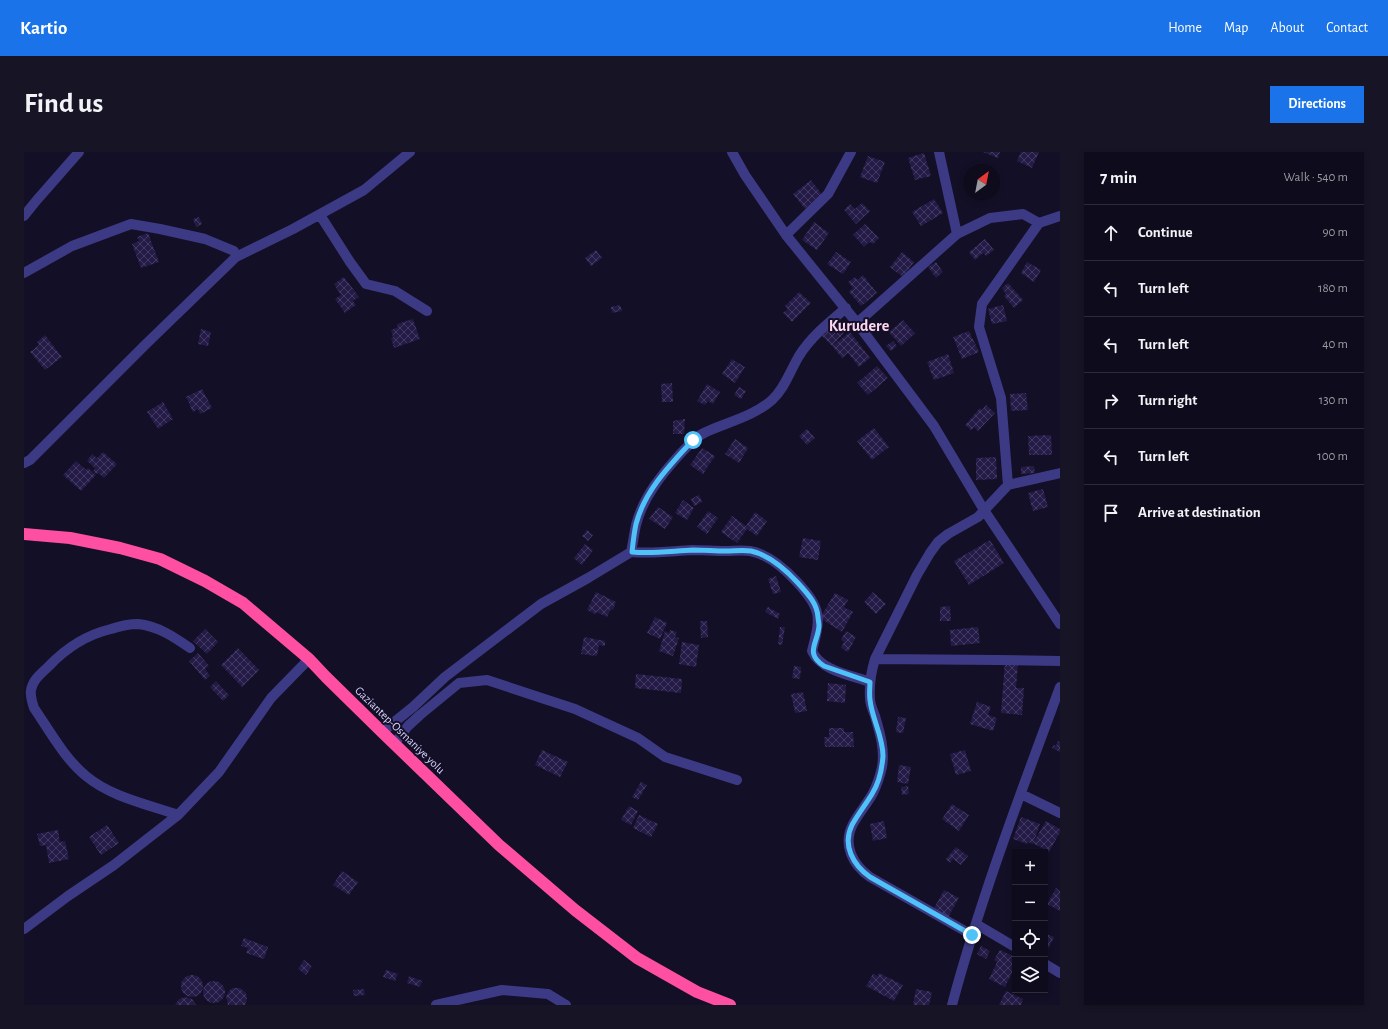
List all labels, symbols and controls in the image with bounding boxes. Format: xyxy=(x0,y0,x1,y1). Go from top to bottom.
text: Kartio xyxy=(20,19,67,38)
text: Home xyxy=(1168,21,1202,35)
text: Map xyxy=(1224,21,1248,35)
text: About xyxy=(1270,21,1304,35)
text: Contact xyxy=(1326,21,1368,35)
button: Directions xyxy=(1270,86,1364,123)
text: Find us xyxy=(24,90,103,118)
north arrow xyxy=(964,164,1000,200)
text: 7 min xyxy=(1100,169,1137,186)
text: Walk · 540 m xyxy=(1284,171,1348,184)
icon: ahead xyxy=(1100,222,1122,244)
text: Continue xyxy=(1138,225,1193,240)
text: 90 m xyxy=(1322,226,1348,239)
icon: left xyxy=(1100,278,1122,300)
text: Turn left xyxy=(1138,281,1189,296)
text: 180 m xyxy=(1318,282,1348,295)
district label: Kurudere xyxy=(829,318,890,334)
icon: left xyxy=(1100,334,1122,356)
text: Turn left xyxy=(1138,337,1189,352)
text: 40 m xyxy=(1322,338,1348,351)
icon: right xyxy=(1100,390,1122,412)
text: Turn right xyxy=(1138,393,1197,408)
text: 130 m xyxy=(1319,394,1348,407)
route start xyxy=(684,431,702,449)
icon: left xyxy=(1100,446,1122,468)
text: Turn left xyxy=(1138,449,1189,464)
text: 100 m xyxy=(1317,450,1348,463)
icon: arrive xyxy=(1100,502,1122,524)
text: Arrive at destination xyxy=(1138,505,1261,520)
street label: Gaziantep-Osmaniye yolu xyxy=(352,684,447,777)
map controls xyxy=(1012,849,1048,993)
button: + xyxy=(1012,849,1048,885)
button: − xyxy=(1012,885,1048,921)
button: locate xyxy=(1012,921,1048,957)
route end xyxy=(963,926,981,944)
button: layers xyxy=(1012,957,1048,993)

